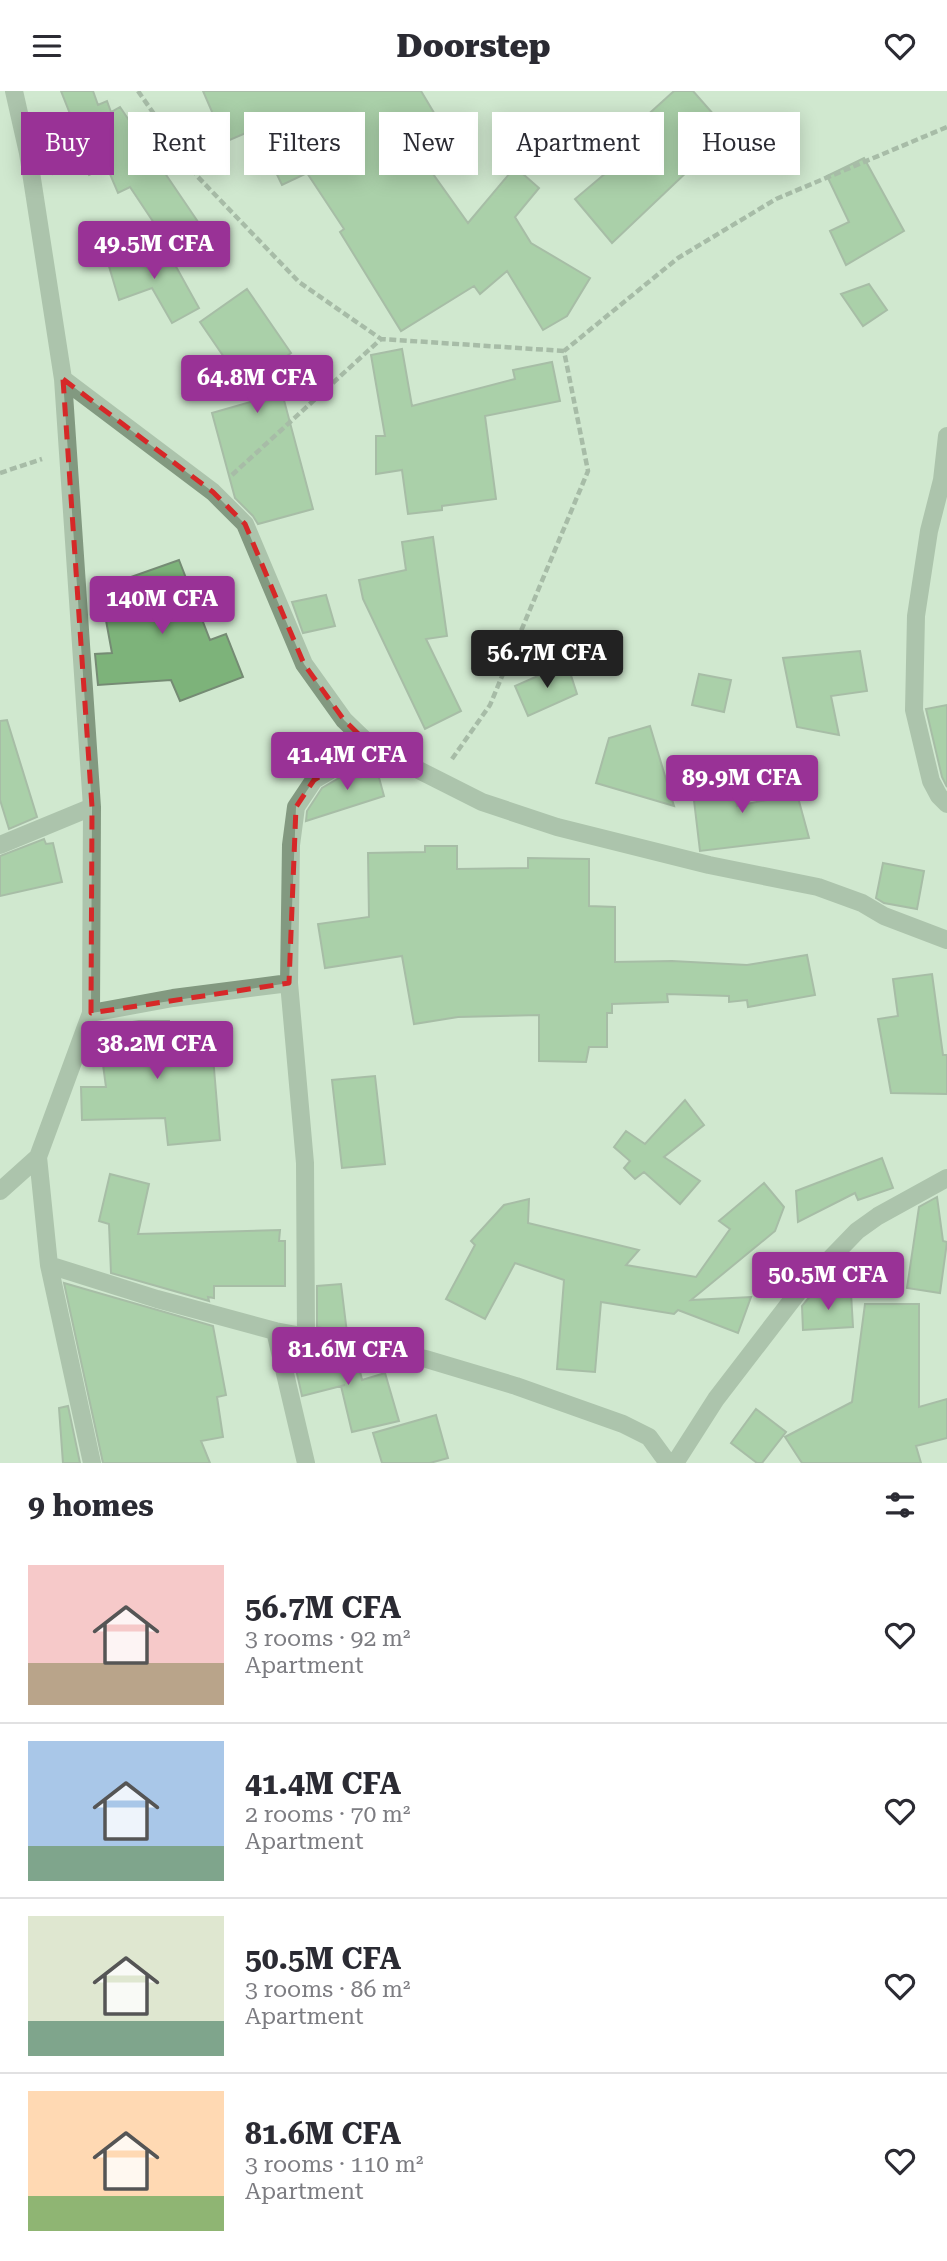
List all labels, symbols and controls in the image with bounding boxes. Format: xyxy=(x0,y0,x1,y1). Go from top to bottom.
icon: menu xyxy=(28,27,66,65)
text: Doorstep xyxy=(397,27,550,65)
icon: heart xyxy=(881,27,919,65)
chip: Buy xyxy=(21,112,114,175)
chip: Rent xyxy=(128,112,230,175)
chip: Filters xyxy=(244,112,365,175)
chip: New xyxy=(379,112,478,175)
chip: Apartment xyxy=(492,112,664,175)
chip: House xyxy=(678,112,800,175)
pin: 49.5M CFA xyxy=(74,221,234,281)
text: 49.5M CFA xyxy=(94,230,214,257)
pin: 64.8M CFA xyxy=(177,355,337,415)
text: 64.8M CFA xyxy=(197,364,317,391)
pin: 140M CFA xyxy=(90,577,234,636)
text: 140M CFA xyxy=(106,585,218,612)
pin: 56.7M CFA xyxy=(467,631,627,690)
text: 56.7M CFA xyxy=(487,639,607,666)
pin: 41.4M CFA xyxy=(267,733,427,792)
text: 41.4M CFA xyxy=(287,741,407,768)
pin: 89.9M CFA xyxy=(662,755,822,815)
text: 89.9M CFA xyxy=(682,764,802,791)
pin: 38.2M CFA xyxy=(77,1021,237,1081)
text: 38.2M CFA xyxy=(97,1030,217,1057)
pin: 50.5M CFA xyxy=(748,1253,908,1312)
text: 50.5M CFA xyxy=(768,1261,888,1288)
pin: 81.6M CFA xyxy=(268,1327,428,1387)
text: 81.6M CFA xyxy=(288,1336,408,1363)
icon: filters xyxy=(881,1486,919,1524)
text: 9 homes xyxy=(28,1488,154,1523)
text: 56.7M CFA xyxy=(245,1590,401,1625)
icon: home xyxy=(84,1593,168,1677)
icon: heart xyxy=(881,1616,919,1654)
text: 3 rooms · 92 m² xyxy=(245,1625,411,1652)
text: Apartment xyxy=(245,1652,364,1679)
text: 41.4M CFA xyxy=(245,1766,401,1801)
icon: home xyxy=(84,1769,168,1853)
icon: heart xyxy=(881,1792,919,1830)
text: 2 rooms · 70 m² xyxy=(245,1801,411,1828)
text: Apartment xyxy=(245,1828,364,1855)
text: 50.5M CFA xyxy=(245,1941,401,1976)
icon: home xyxy=(84,1944,168,2028)
icon: heart xyxy=(881,1967,919,2005)
text: 3 rooms · 86 m² xyxy=(245,1976,411,2003)
text: Apartment xyxy=(245,2003,364,2030)
text: 81.6M CFA xyxy=(245,2116,401,2151)
icon: home xyxy=(84,2119,168,2203)
icon: heart xyxy=(881,2142,919,2180)
text: 3 rooms · 110 m² xyxy=(245,2151,423,2178)
text: Apartment xyxy=(245,2178,364,2205)

